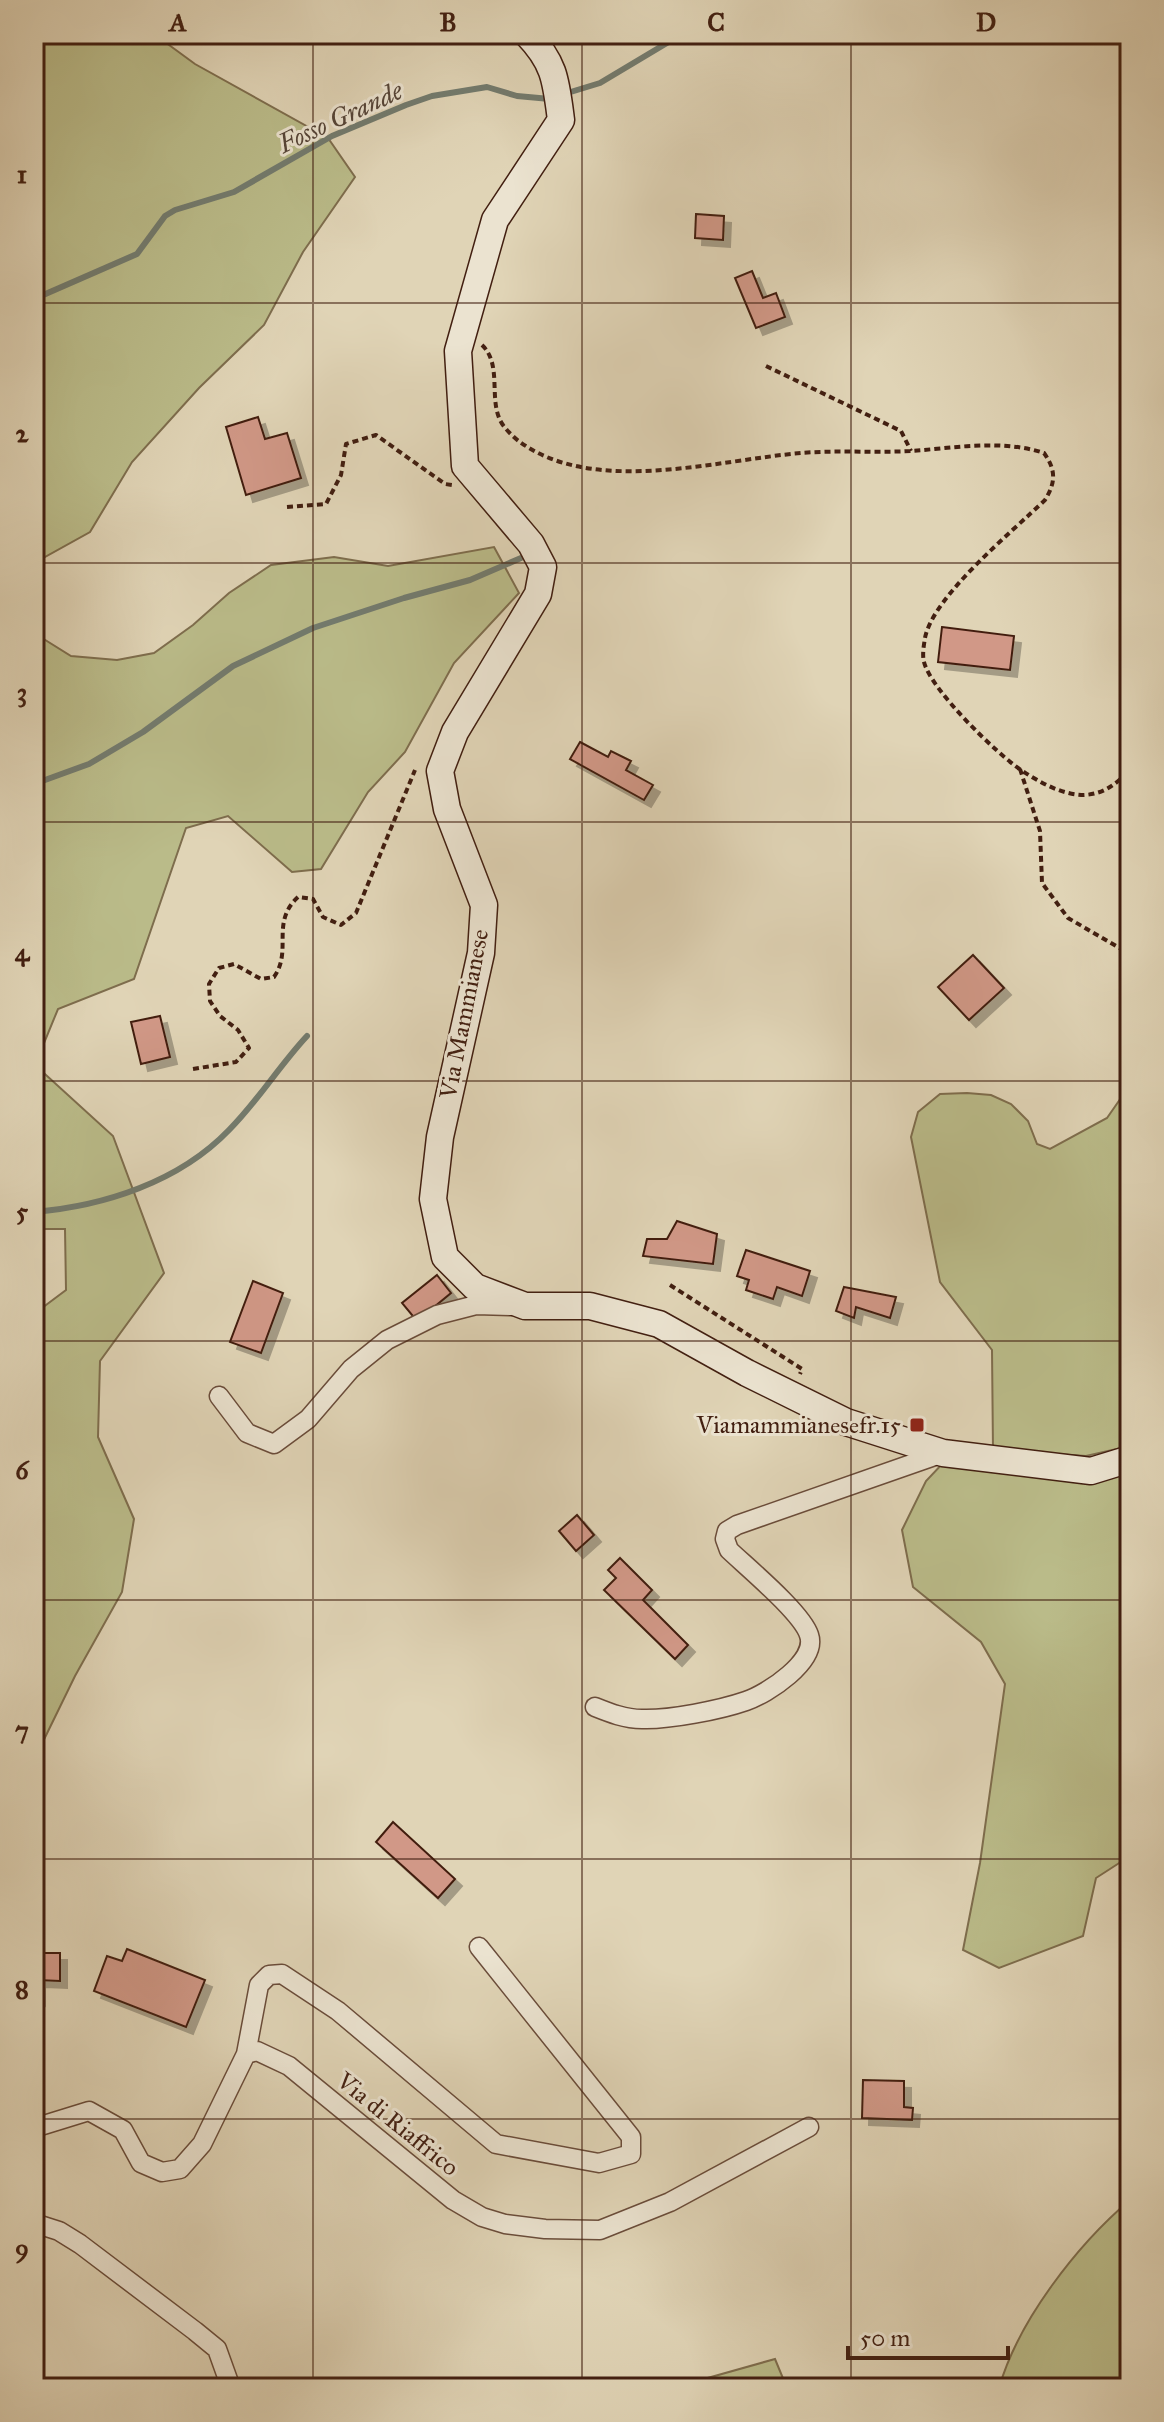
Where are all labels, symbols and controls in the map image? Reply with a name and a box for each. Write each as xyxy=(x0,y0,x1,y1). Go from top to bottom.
text: A xyxy=(167,6,187,38)
text: B xyxy=(439,6,457,38)
text: C xyxy=(707,6,725,38)
text: D xyxy=(976,6,996,38)
water label: Fosso Grande xyxy=(272,74,409,160)
text: 1 xyxy=(17,158,27,190)
text: 2 xyxy=(16,417,30,449)
text: 3 xyxy=(17,676,27,708)
street label: Via Mammianese xyxy=(433,927,495,1102)
text: 4 xyxy=(15,936,31,968)
text: 5 xyxy=(16,1195,29,1227)
place label: Viamammianesefr.15 xyxy=(695,1410,901,1440)
marker: Viamammianesefr.15 xyxy=(908,1416,926,1434)
text: 6 xyxy=(15,1454,30,1486)
text: 7 xyxy=(15,1714,29,1746)
text: 8 xyxy=(15,1973,29,2005)
street label: Via di Riaffrico xyxy=(330,2065,465,2182)
text: 9 xyxy=(15,2232,29,2264)
scale bar xyxy=(848,2310,1008,2360)
text: 50 m xyxy=(860,2323,910,2353)

